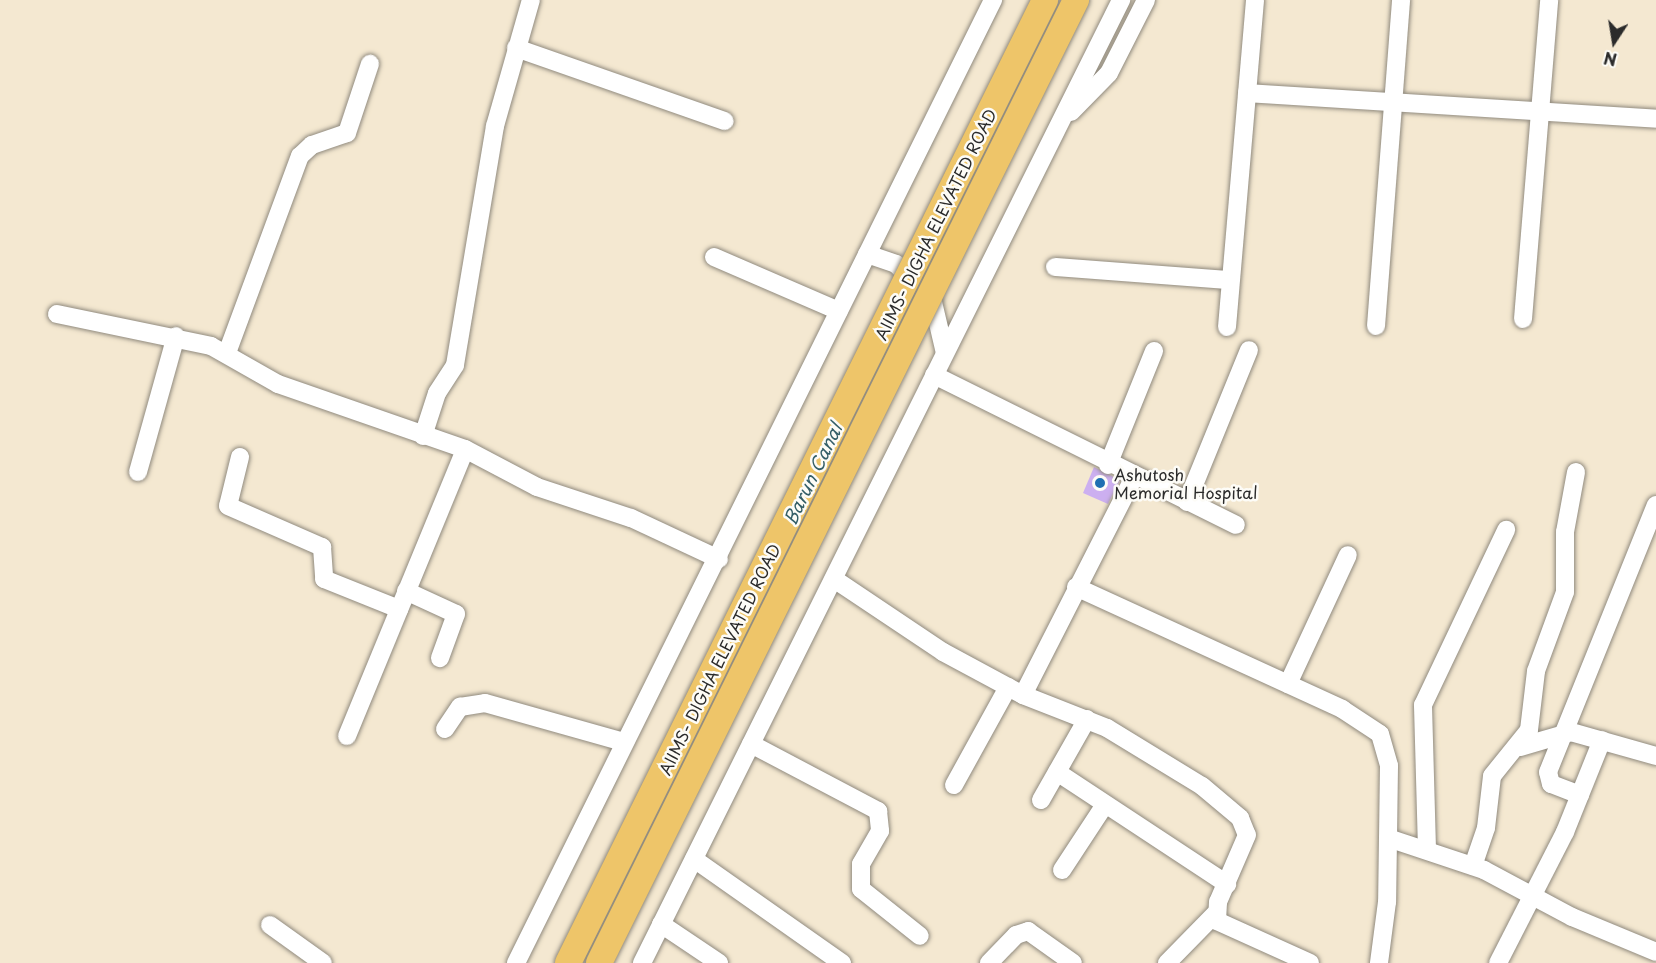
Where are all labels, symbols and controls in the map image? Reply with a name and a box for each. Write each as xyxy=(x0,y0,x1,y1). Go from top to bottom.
north arrow xyxy=(1584,12,1644,72)
text: N xyxy=(1602,47,1619,73)
street label: AIIMS- DIGHA ELEVATED ROAD xyxy=(870,104,1000,344)
water label: Barun Canal xyxy=(779,420,847,528)
place label: Ashutosh Memorial Hospital xyxy=(1114,464,1258,502)
marker: Ashutosh Memorial Hospital xyxy=(1091,474,1109,492)
street label: AIIMS- DIGHA ELEVATED ROAD xyxy=(654,539,784,779)

